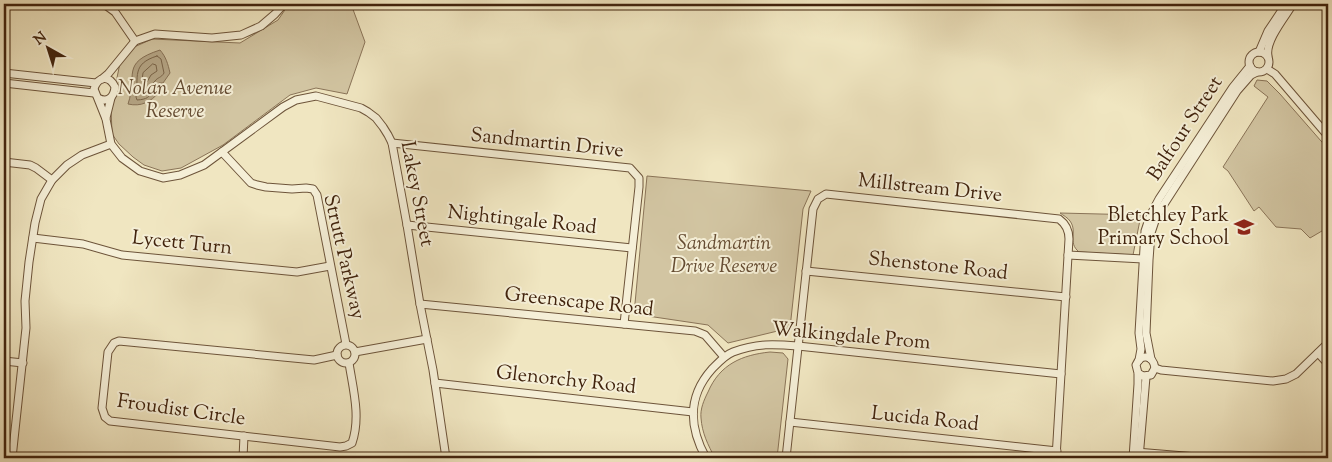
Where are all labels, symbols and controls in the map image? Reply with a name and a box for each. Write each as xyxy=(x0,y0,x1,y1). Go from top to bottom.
north arrow xyxy=(22,22,72,72)
text: N xyxy=(30,28,52,51)
street label: Balfour Street xyxy=(1141,71,1231,187)
park label: Nolan Avenue Reserve xyxy=(118,75,232,127)
street label: Sandmartin Drive xyxy=(469,122,625,166)
street label: Lakey Street xyxy=(392,139,440,249)
street label: Millstream Drive xyxy=(856,167,1004,211)
street label: Strutt Parkway xyxy=(315,192,371,322)
street label: Nightingale Road xyxy=(446,199,598,243)
place label: Bletchley Park Primary School xyxy=(1098,202,1229,254)
school or university icon: Bletchley Park Primary School xyxy=(1233,216,1255,238)
street label: Lycett Turn xyxy=(131,224,234,264)
park label: Sandmartin Drive Reserve xyxy=(671,230,777,282)
street label: Shenstone Road xyxy=(867,245,1009,289)
street label: Greenscape Road xyxy=(503,281,655,325)
street label: Walkingdale Prom xyxy=(770,316,932,358)
street label: Glenorchy Road xyxy=(494,359,638,403)
street label: Froudist Circle xyxy=(115,388,247,434)
street label: Lucida Road xyxy=(870,400,980,440)

